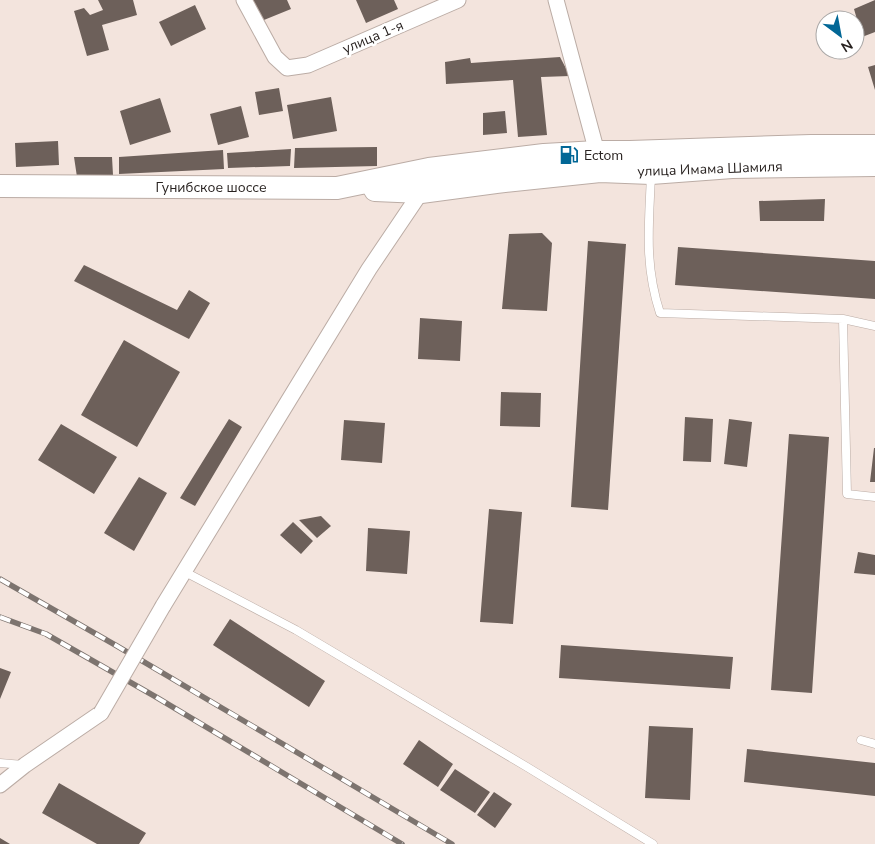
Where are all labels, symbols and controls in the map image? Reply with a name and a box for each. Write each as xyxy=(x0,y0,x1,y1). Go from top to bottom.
north arrow xyxy=(815,10,865,60)
street label: улица 1-я xyxy=(340,16,406,58)
text: N xyxy=(837,35,856,56)
fuel station icon: Ectom xyxy=(558,144,580,166)
place label: Ectom xyxy=(584,146,623,165)
street label: улица Имама Шамиля xyxy=(637,157,783,181)
street label: Гунибское шоссе xyxy=(155,178,267,197)

